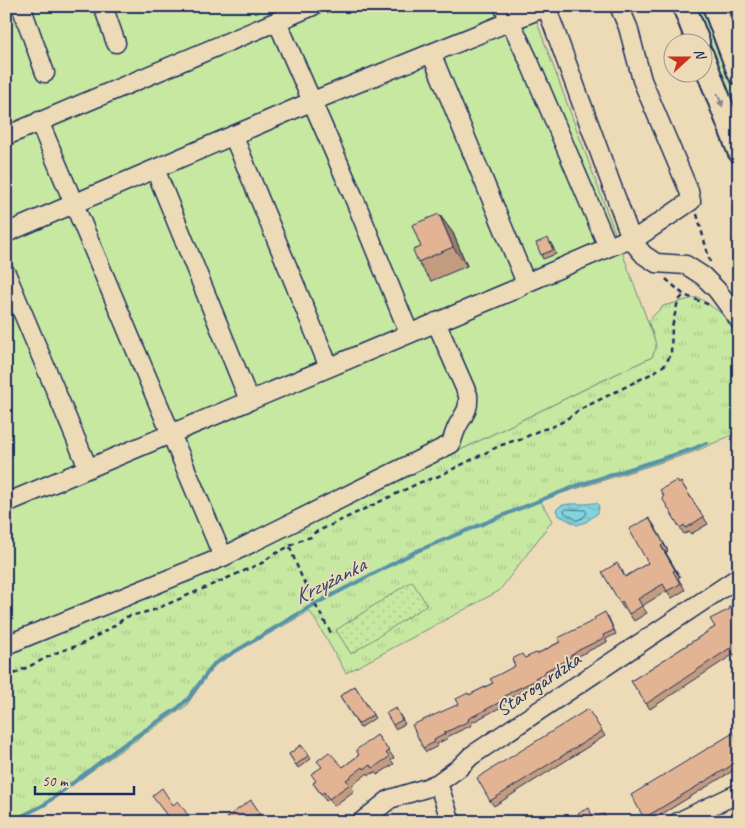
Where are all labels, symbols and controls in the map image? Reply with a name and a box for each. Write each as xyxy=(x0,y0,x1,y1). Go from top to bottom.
north arrow xyxy=(662,32,712,82)
text: N xyxy=(690,46,710,63)
one-way arrow xyxy=(716,93,724,108)
water label: Krzyżanka xyxy=(289,550,372,611)
street label: Starogardzka xyxy=(490,645,587,722)
scale bar xyxy=(35,763,134,795)
text: 50 m xyxy=(42,772,69,791)

